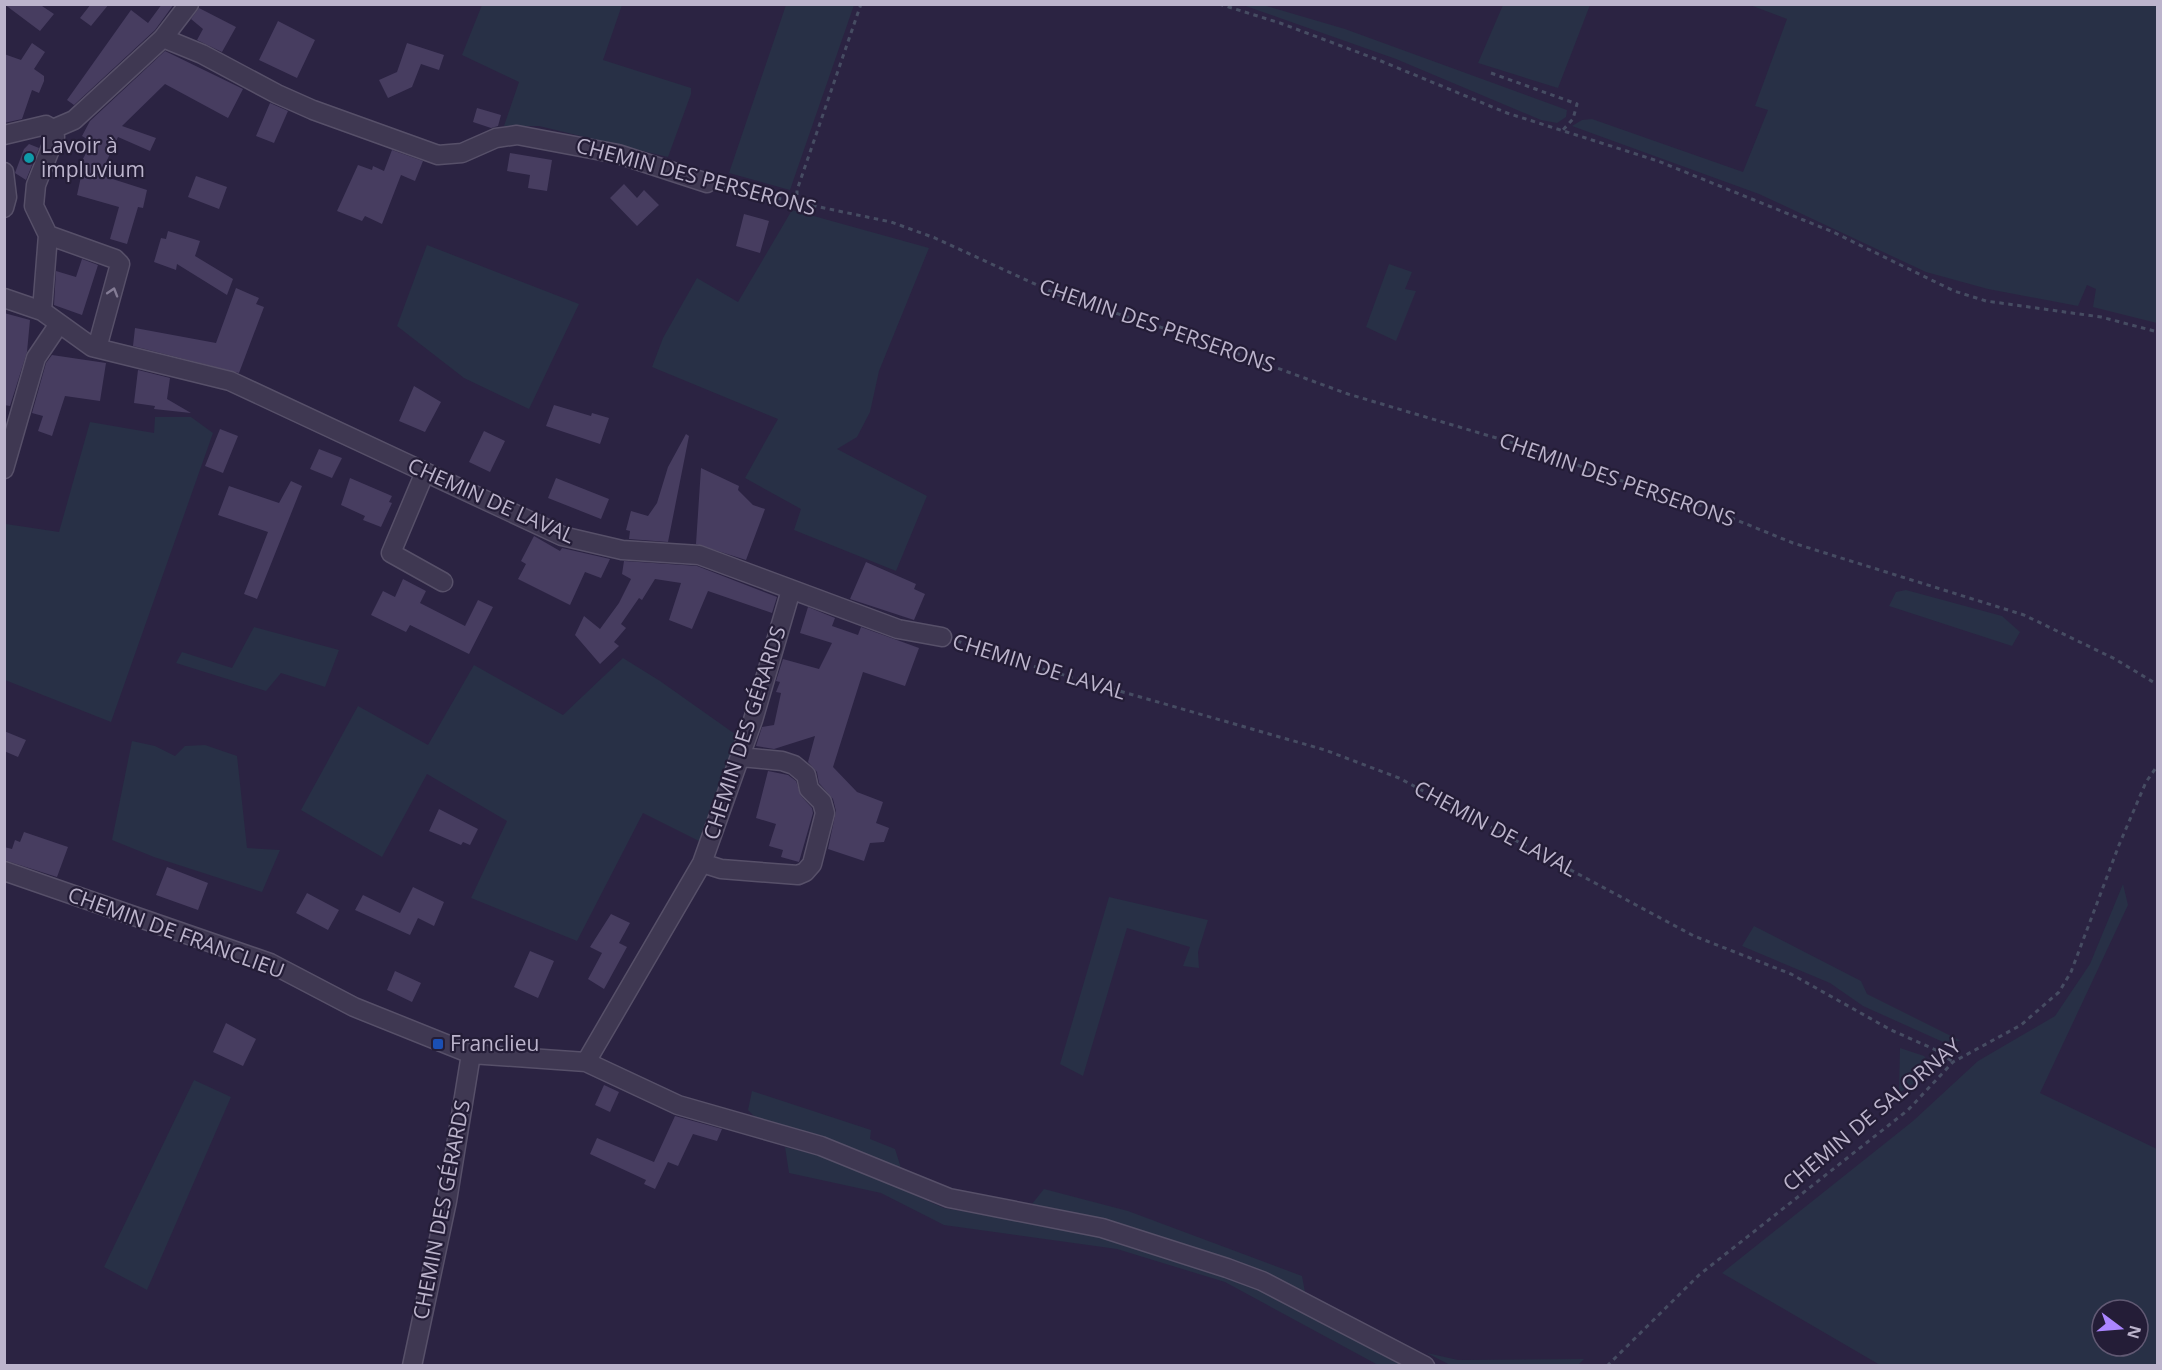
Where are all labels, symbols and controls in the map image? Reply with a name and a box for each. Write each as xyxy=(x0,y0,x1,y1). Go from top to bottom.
place label: Lavoir à impluvium xyxy=(41,131,145,183)
street label: CHEMIN DES PERSERONS xyxy=(573,131,819,222)
marker: Lavoir à impluvium xyxy=(22,151,36,165)
street label: CHEMIN DES PERSERONS xyxy=(1036,272,1279,379)
one-way arrow xyxy=(106,287,118,298)
street label: CHEMIN DES PERSERONS xyxy=(1496,426,1739,533)
street label: CHEMIN DE LAVAL xyxy=(404,451,579,549)
street label: CHEMIN DES GÉRARDS xyxy=(696,622,792,843)
street label: CHEMIN DE LAVAL xyxy=(949,626,1129,706)
street label: CHEMIN DE LAVAL xyxy=(1410,774,1581,883)
street label: CHEMIN DE FRANCLIEU xyxy=(64,880,289,984)
place label: Franclieu xyxy=(450,1029,539,1057)
street label: CHEMIN DE SALORNAY xyxy=(1776,1031,1967,1197)
marker: Franclieu xyxy=(431,1037,445,1051)
street label: CHEMIN DES GÉRARDS xyxy=(406,1098,476,1322)
north arrow xyxy=(2090,1298,2150,1358)
text: N xyxy=(2122,1323,2147,1341)

